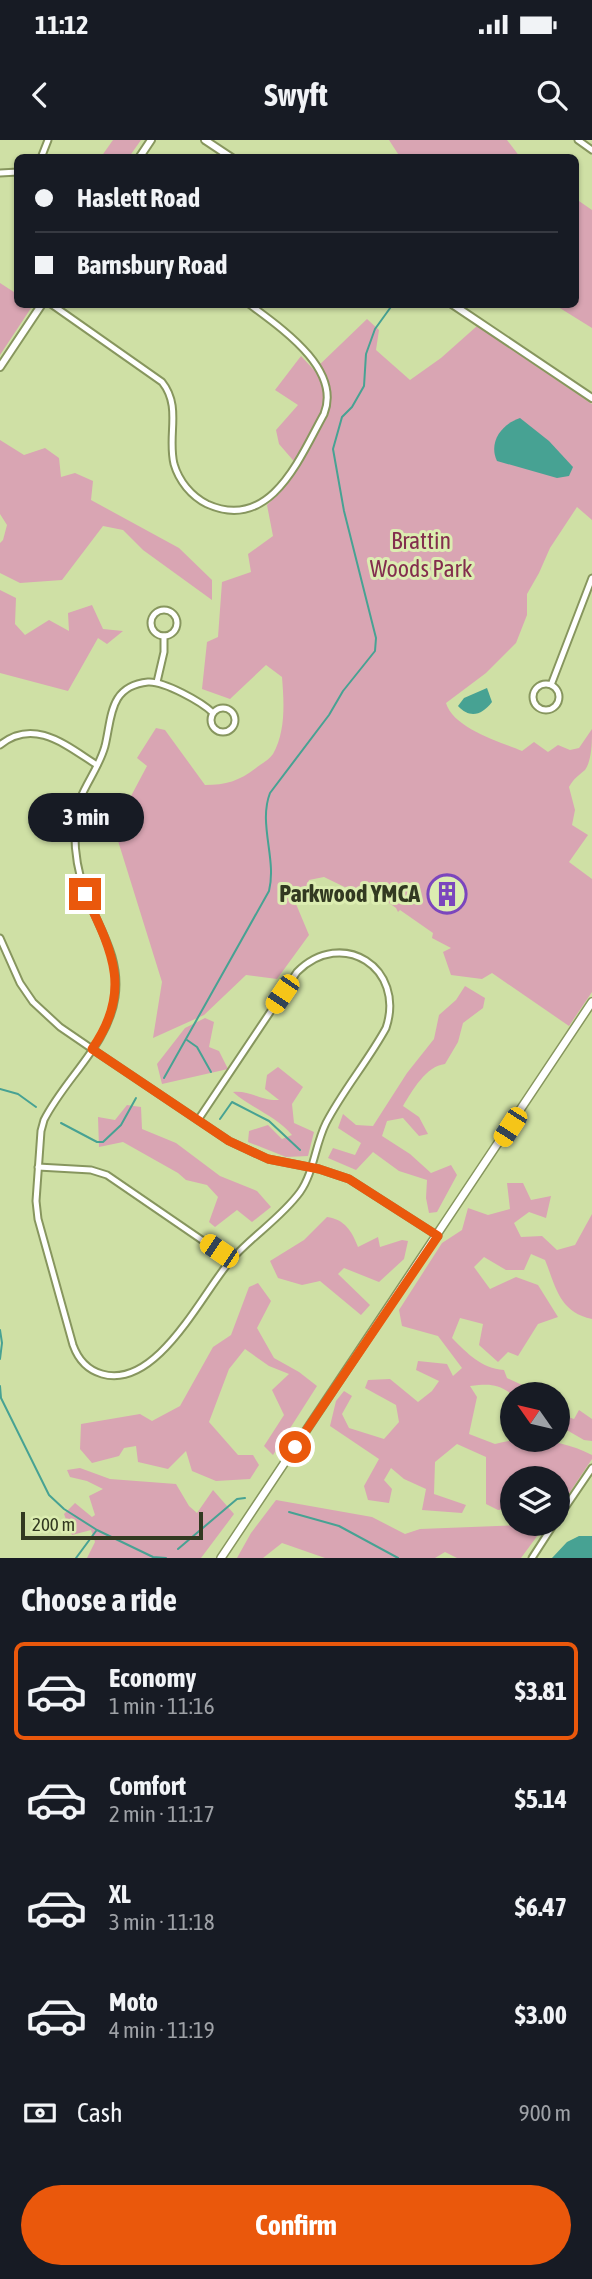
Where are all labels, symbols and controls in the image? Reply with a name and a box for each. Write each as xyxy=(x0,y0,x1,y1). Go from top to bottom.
text: 11:12 xyxy=(35,10,89,40)
icon: back xyxy=(21,76,59,114)
text: Swyft xyxy=(264,76,328,113)
icon: search xyxy=(533,76,571,114)
text: Haslett Road xyxy=(77,183,200,213)
text: Barnsbury Road xyxy=(77,250,227,280)
park label: Brattin Woods Park xyxy=(370,527,473,582)
callout: 3 min xyxy=(27,792,143,842)
text: 3 min xyxy=(63,804,109,830)
building icon: Parkwood YMCA xyxy=(426,873,468,915)
route end xyxy=(69,878,101,910)
place label: Parkwood YMCA xyxy=(279,880,420,907)
car xyxy=(262,971,303,1017)
car xyxy=(490,1104,531,1150)
car xyxy=(196,1231,243,1271)
north arrow xyxy=(500,1382,570,1452)
map controls xyxy=(500,1382,570,1536)
route start xyxy=(279,1431,311,1463)
button: layers xyxy=(500,1466,570,1536)
scale bar xyxy=(21,1509,203,1541)
text: 200 m xyxy=(32,1513,75,1535)
text: Choose a ride xyxy=(21,1581,177,1618)
icon: car xyxy=(25,1660,88,1723)
text: Economy xyxy=(109,1663,196,1693)
text: $3.81 xyxy=(515,1676,567,1706)
text: 1 min · 11:16 xyxy=(109,1693,215,1719)
icon: car xyxy=(25,1768,88,1831)
text: Comfort xyxy=(109,1771,186,1801)
text: $5.14 xyxy=(515,1784,567,1814)
text: 2 min · 11:17 xyxy=(109,1801,215,1827)
icon: car xyxy=(25,1876,88,1939)
text: XL xyxy=(109,1879,131,1909)
text: $6.47 xyxy=(515,1892,567,1922)
text: 3 min · 11:18 xyxy=(109,1909,215,1935)
icon: car xyxy=(25,1984,88,2047)
text: Moto xyxy=(109,1987,158,2017)
text: $3.00 xyxy=(515,2000,567,2030)
text: 4 min · 11:19 xyxy=(109,2017,215,2043)
icon: cash xyxy=(21,2094,59,2132)
text: Cash xyxy=(77,2098,123,2128)
text: 900 m xyxy=(519,2100,571,2126)
button: Confirm xyxy=(21,2185,571,2265)

